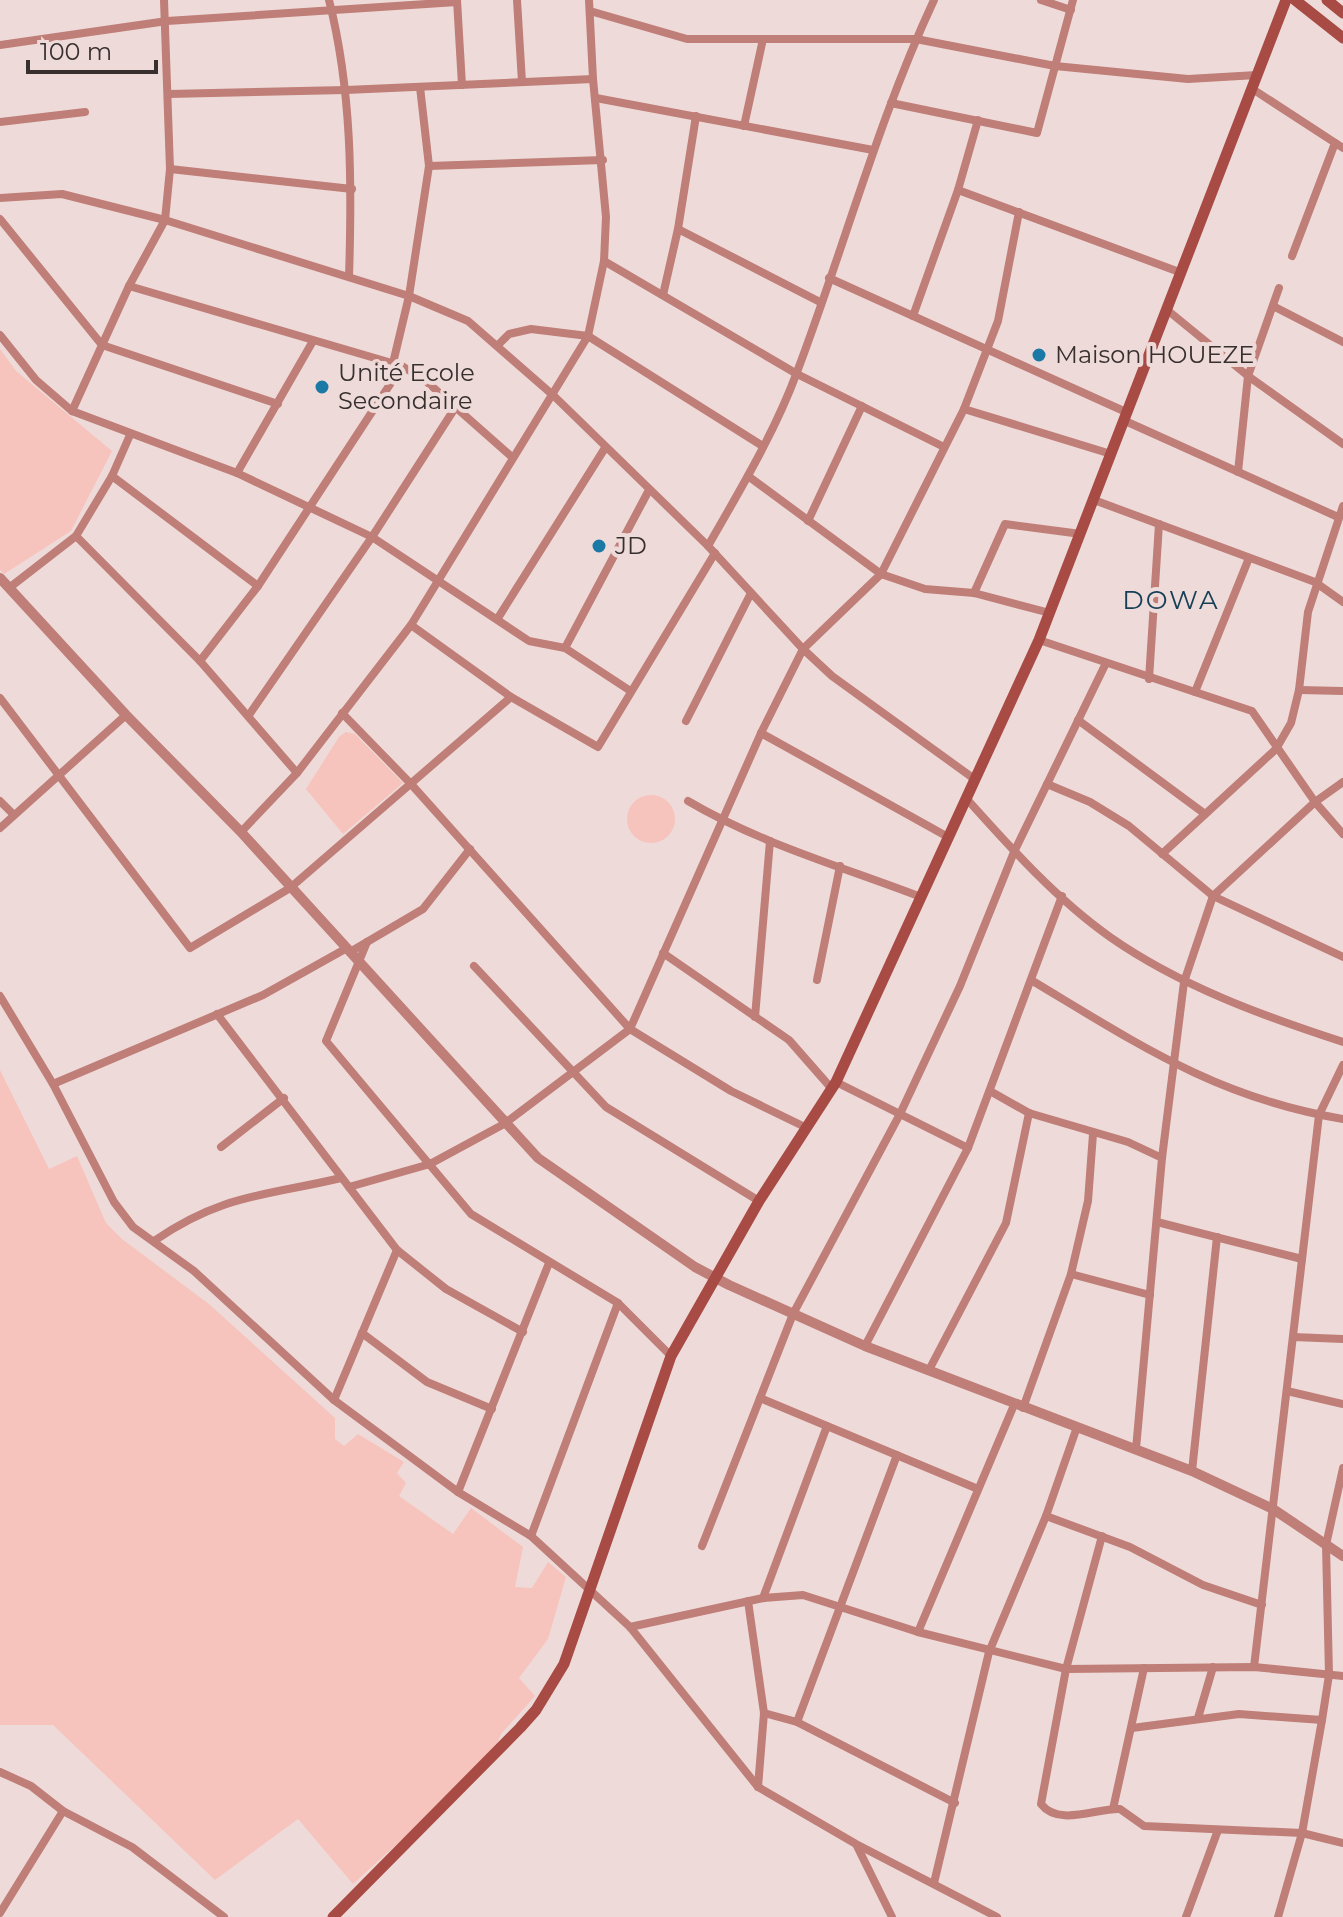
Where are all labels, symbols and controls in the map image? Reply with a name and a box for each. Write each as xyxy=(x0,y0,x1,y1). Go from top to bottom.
scale bar xyxy=(28,24,156,74)
text: 100 m xyxy=(40,37,112,66)
place label: Maison HOUEZE xyxy=(1055,340,1254,369)
marker: Maison HOUEZE xyxy=(1030,346,1048,364)
place label: Unité Ecole Secondaire xyxy=(338,358,475,415)
marker: Unité Ecole Secondaire xyxy=(313,378,331,396)
place label: JD xyxy=(614,531,647,560)
marker: JD xyxy=(590,537,608,555)
district label: DOWA xyxy=(1122,584,1220,616)

